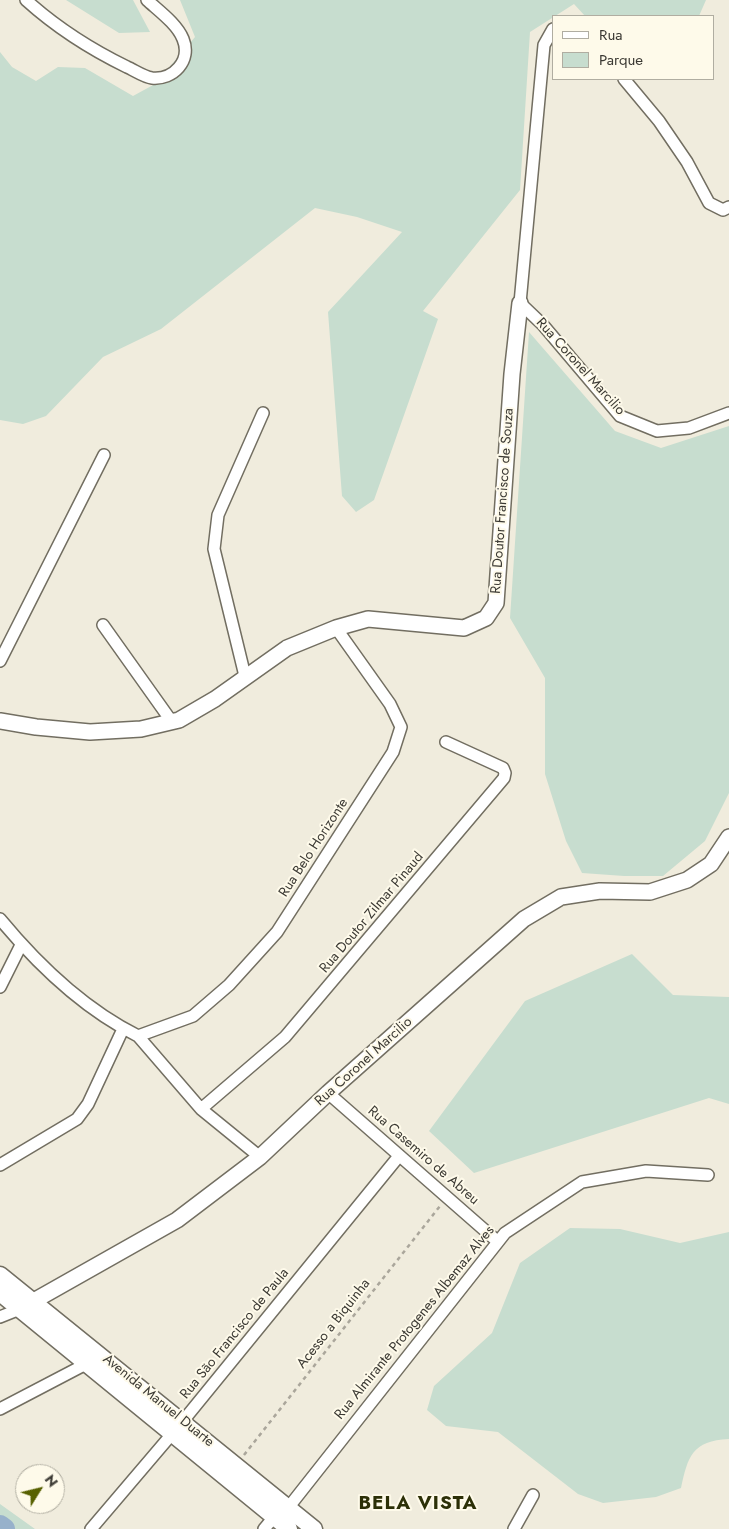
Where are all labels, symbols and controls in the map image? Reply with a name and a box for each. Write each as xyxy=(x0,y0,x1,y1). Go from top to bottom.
legend xyxy=(552,15,714,80)
text: Rua xyxy=(599,24,623,46)
text: Parque xyxy=(599,49,643,71)
street label: Rua Coronel Marcilio xyxy=(532,315,628,419)
street label: Rua Doutor Francisco de Souza xyxy=(488,408,518,594)
street label: Rua Belo Horizonte xyxy=(276,796,352,900)
street label: Rua Doutor Zilmar Pinaud xyxy=(317,849,427,977)
street label: Rua Coronel Marcilio xyxy=(312,1014,416,1110)
street label: Rua Casemiro de Abreu xyxy=(364,1103,482,1209)
street label: Rua Almirante Protogenes Albemaz Alves xyxy=(332,1223,498,1423)
street label: Rua São Francisco de Paula xyxy=(177,1265,293,1403)
street label: Acesso a Biquinha xyxy=(294,1276,374,1372)
street label: Avenida Manuel Duarte xyxy=(99,1351,217,1451)
north arrow xyxy=(15,1464,65,1514)
text: N xyxy=(40,1470,63,1491)
district label: BELA VISTA xyxy=(357,1493,479,1515)

